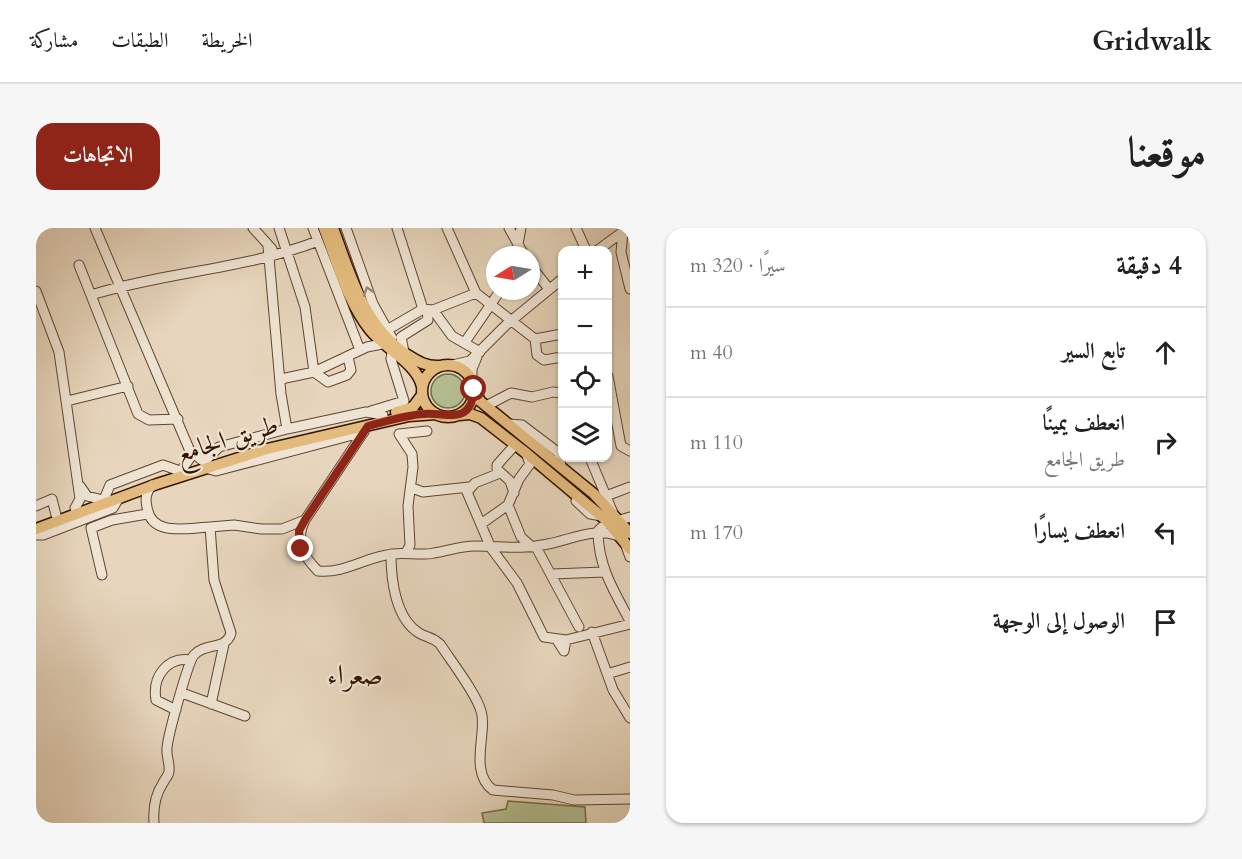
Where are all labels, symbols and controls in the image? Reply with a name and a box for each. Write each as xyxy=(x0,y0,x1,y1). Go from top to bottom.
text: Gridwalk xyxy=(1092,22,1212,60)
text: مشاركة xyxy=(30,26,78,55)
text: الطبقات xyxy=(111,26,168,55)
text: الخريطة xyxy=(201,26,253,55)
button: الاتجاهات xyxy=(36,123,160,190)
text: موقعنا xyxy=(1128,124,1206,181)
north arrow xyxy=(486,246,540,300)
map controls xyxy=(558,246,612,462)
button: + xyxy=(558,246,612,300)
text: 4 دقيقة xyxy=(1116,248,1182,283)
text: سيرًا · 320 m xyxy=(690,252,786,279)
one-way arrow xyxy=(363,286,376,297)
button: − xyxy=(558,300,612,354)
text: تابع السير xyxy=(1062,336,1125,366)
icon: ahead xyxy=(1149,336,1182,369)
text: 40 m xyxy=(690,339,733,366)
button: locate xyxy=(558,354,612,408)
route start xyxy=(460,375,486,401)
street label: طريق الجامع xyxy=(171,407,284,477)
button: layers xyxy=(558,408,612,462)
text: انعطف يمينًا xyxy=(1042,408,1125,438)
icon: right xyxy=(1149,426,1182,459)
text: 110 m xyxy=(690,429,743,456)
text: طريق الجامع xyxy=(1044,446,1125,473)
text: انعطف يسارًا xyxy=(1034,516,1125,546)
icon: left xyxy=(1149,516,1182,549)
text: 170 m xyxy=(690,519,743,546)
route end xyxy=(287,535,313,561)
text: الوصول إلى الوجهة xyxy=(993,606,1125,636)
icon: arrive xyxy=(1149,606,1182,639)
district label: صعراء xyxy=(327,656,383,694)

